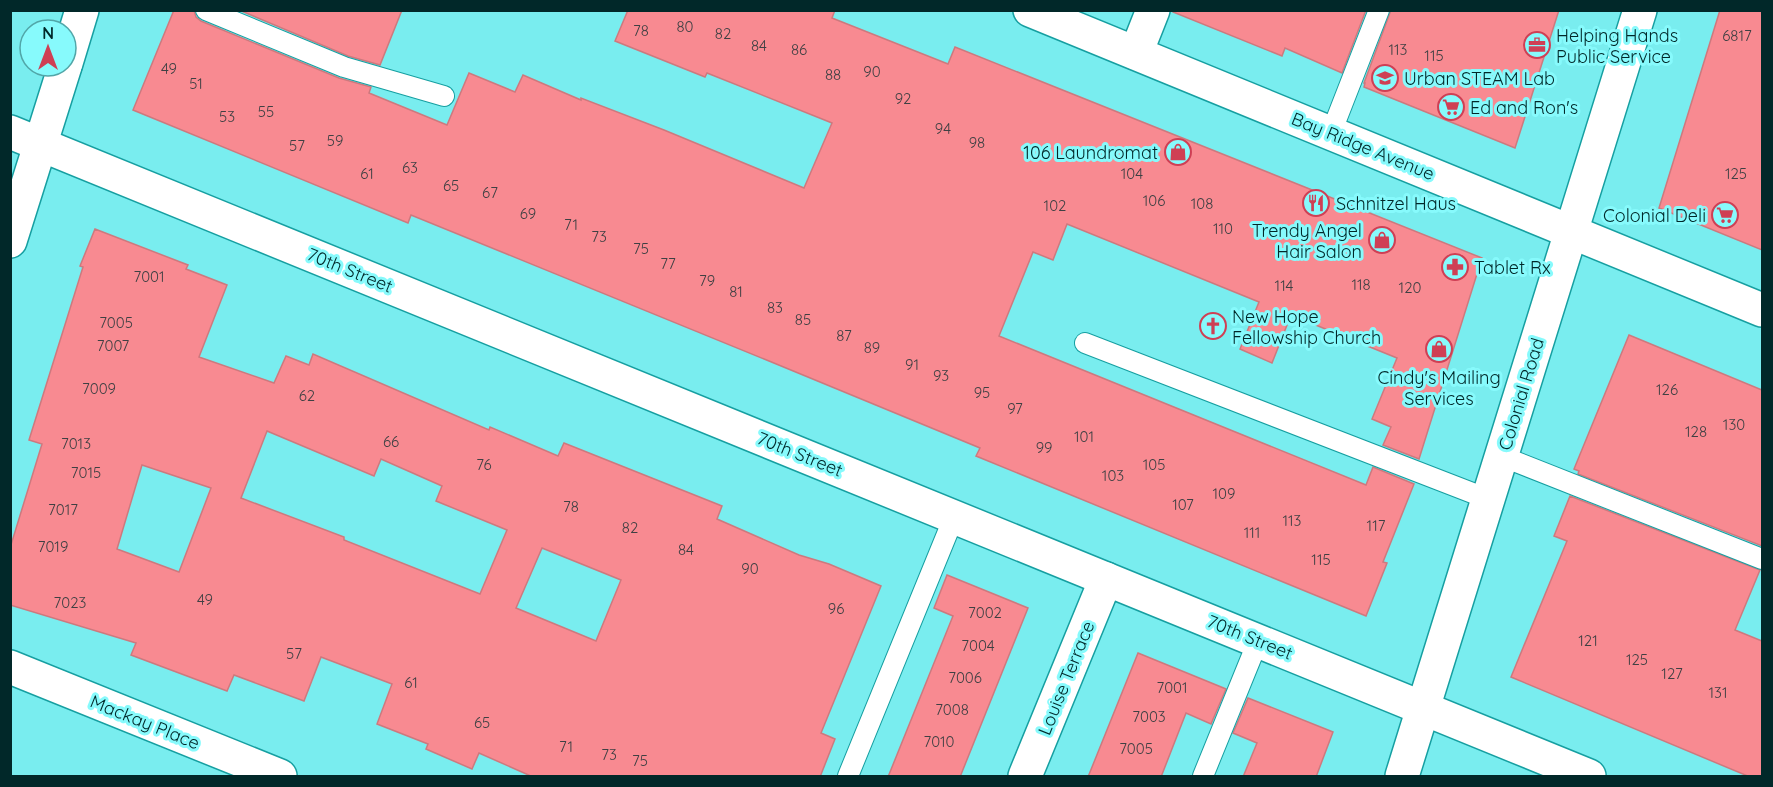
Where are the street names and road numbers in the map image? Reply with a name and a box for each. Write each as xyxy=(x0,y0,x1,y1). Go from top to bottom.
street label: Bay Ridge Avenue xyxy=(1288,107,1438,185)
street label: 70th Street xyxy=(304,242,396,298)
street label: Colonial Road xyxy=(1493,335,1549,453)
street label: 70th Street xyxy=(754,426,846,482)
street label: 70th Street xyxy=(1204,609,1296,665)
street label: Louise Terrace xyxy=(1033,618,1099,738)
street label: Mackay Place xyxy=(87,690,203,754)

